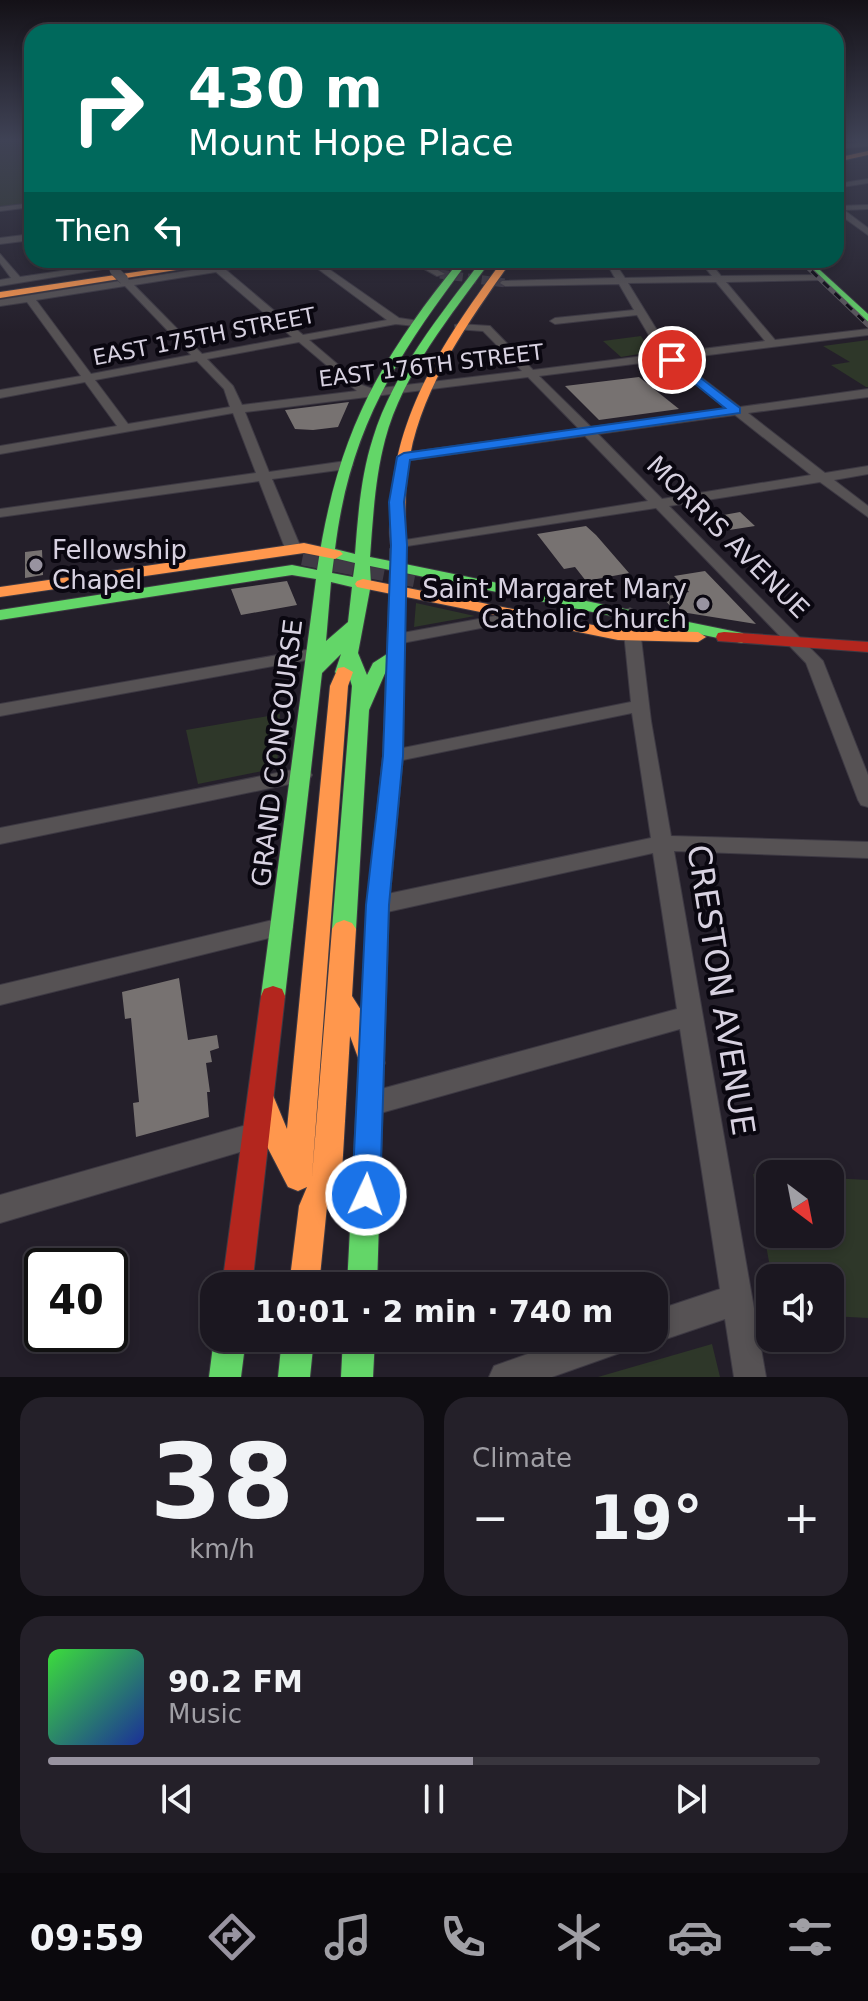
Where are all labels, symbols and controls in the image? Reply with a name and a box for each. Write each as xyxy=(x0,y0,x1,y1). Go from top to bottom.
text: 430 m xyxy=(188,55,383,120)
icon: right xyxy=(56,56,160,160)
text: Mount Hope Place xyxy=(188,122,514,163)
icon: left xyxy=(147,208,191,252)
text: Then xyxy=(56,213,131,248)
street label: EAST 175TH STREET xyxy=(91,303,318,370)
pin xyxy=(638,326,706,394)
icon: arrive xyxy=(650,338,694,382)
street label: EAST 176TH STREET xyxy=(317,339,545,392)
street label: MORRIS AVENUE xyxy=(641,450,815,624)
place label: Fellowship Chapel xyxy=(52,535,187,595)
marker: Fellowship Chapel xyxy=(27,556,45,574)
place label: Saint Margaret Mary Catholic Church xyxy=(422,574,687,634)
marker: Saint Margaret Mary Catholic Church xyxy=(694,595,712,613)
street label: GRAND CONCOURSE xyxy=(246,617,308,889)
street label: CRESTON AVENUE xyxy=(679,842,763,1138)
position arrow xyxy=(324,1153,408,1237)
north arrow xyxy=(756,1160,844,1248)
map controls xyxy=(756,1160,844,1352)
speed limit sign: 40 xyxy=(24,1248,128,1352)
button: sound xyxy=(756,1264,844,1352)
text: 10:01 · 2 min · 740 m xyxy=(255,1294,613,1329)
text: 38 xyxy=(150,1421,294,1543)
text: Climate xyxy=(472,1443,572,1473)
text: 19° xyxy=(589,1483,703,1553)
text: − xyxy=(472,1492,509,1543)
text: + xyxy=(783,1492,820,1543)
text: km/h xyxy=(189,1534,255,1564)
text: 90.2 FM xyxy=(168,1664,303,1699)
text: Music xyxy=(168,1699,242,1729)
icon: previous xyxy=(155,1777,199,1821)
icon: pause xyxy=(412,1777,456,1821)
icon: next xyxy=(669,1777,713,1821)
icon: directions xyxy=(204,1909,260,1965)
icon: music xyxy=(320,1909,376,1965)
icon: phone xyxy=(435,1909,491,1965)
icon: climate xyxy=(551,1909,607,1965)
icon: car xyxy=(667,1909,723,1965)
icon: filters xyxy=(782,1909,838,1965)
text: 09:59 xyxy=(30,1917,144,1958)

